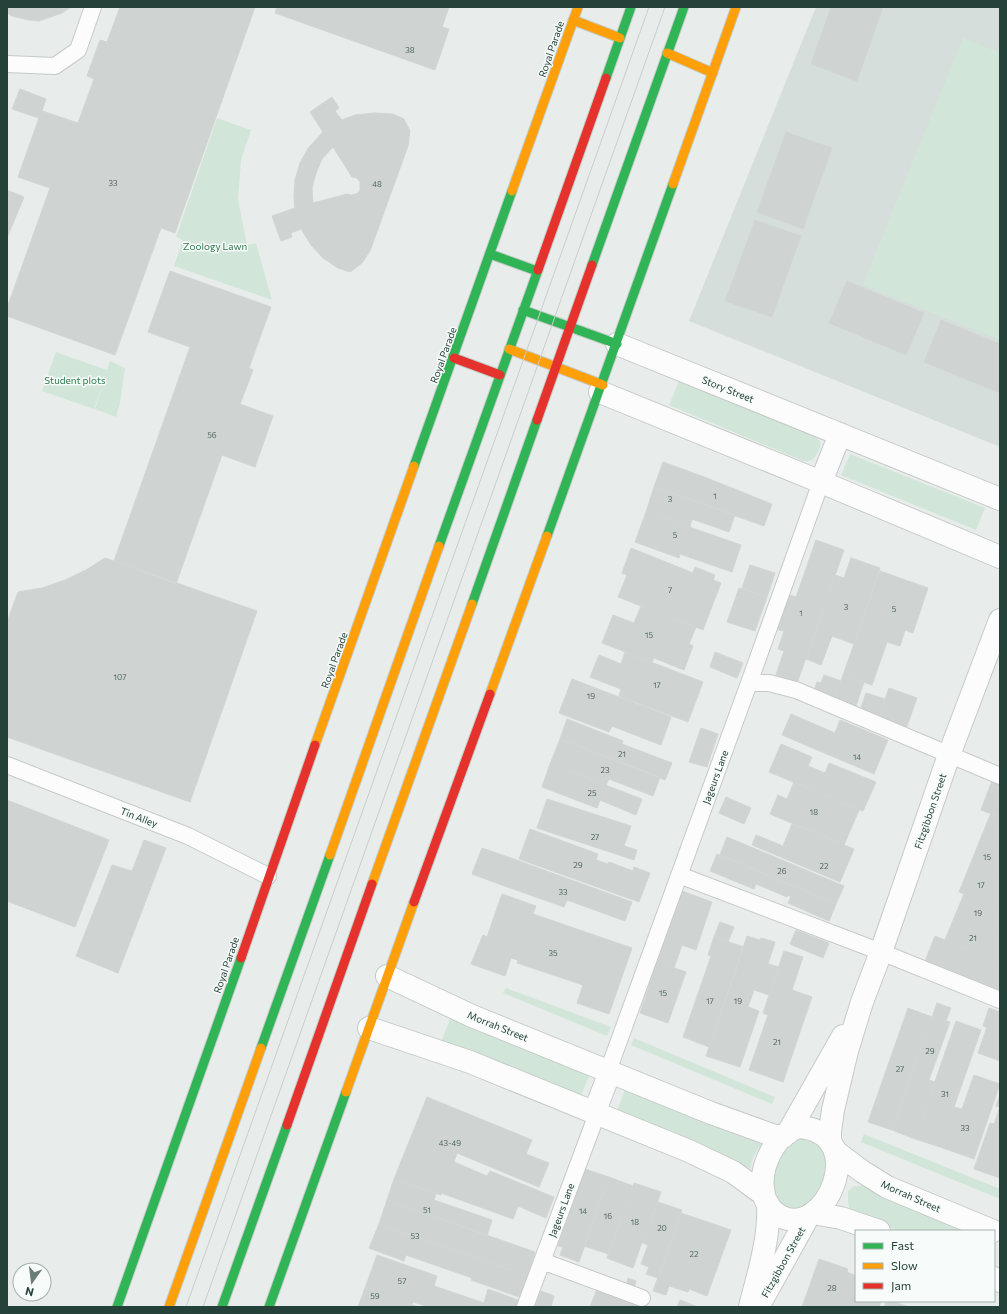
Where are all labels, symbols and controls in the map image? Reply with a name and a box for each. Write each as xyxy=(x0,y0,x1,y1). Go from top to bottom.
street label: Royal Parade xyxy=(536,19,566,79)
house number: 38 xyxy=(405,45,415,55)
house number: 33 xyxy=(108,178,118,188)
house number: 48 xyxy=(372,179,382,189)
park label: Zoology Lawn xyxy=(183,240,247,252)
street label: Royal Parade xyxy=(427,325,459,385)
street label: Story Street xyxy=(700,373,756,405)
park label: Student plots xyxy=(44,374,106,386)
house number: 56 xyxy=(207,430,217,440)
house number: 1 xyxy=(713,491,717,501)
house number: 3 xyxy=(668,494,673,504)
house number: 5 xyxy=(673,530,678,540)
house number: 7 xyxy=(668,585,672,595)
house number: 3 xyxy=(844,602,849,612)
house number: 5 xyxy=(892,604,897,614)
house number: 1 xyxy=(799,608,803,618)
street label: Royal Parade xyxy=(318,630,350,690)
house number: 15 xyxy=(645,630,653,640)
house number: 107 xyxy=(114,672,126,682)
house number: 17 xyxy=(653,680,661,690)
house number: 19 xyxy=(587,691,595,701)
street label: Jageurs Lane xyxy=(700,748,730,806)
house number: 21 xyxy=(618,749,626,759)
house number: 14 xyxy=(853,752,861,762)
house number: 23 xyxy=(601,765,610,775)
street label: Fitzgibbon Street xyxy=(911,772,949,850)
house number: 25 xyxy=(587,788,597,798)
street label: Tin Alley xyxy=(119,804,159,830)
house number: 18 xyxy=(810,807,818,817)
house number: 27 xyxy=(591,832,599,842)
house number: 15 xyxy=(983,852,991,862)
house number: 29 xyxy=(573,860,583,870)
house number: 22 xyxy=(820,861,829,871)
house number: 26 xyxy=(777,866,787,876)
house number: 17 xyxy=(977,880,985,890)
house number: 33 xyxy=(558,887,568,897)
house number: 19 xyxy=(974,908,982,918)
house number: 21 xyxy=(969,933,977,943)
street label: Royal Parade xyxy=(211,935,241,995)
house number: 35 xyxy=(548,948,558,958)
house number: 15 xyxy=(659,988,667,998)
house number: 17 xyxy=(706,996,714,1006)
house number: 19 xyxy=(734,996,742,1006)
street label: Morrah Street xyxy=(466,1008,530,1044)
house number: 21 xyxy=(773,1037,781,1047)
house number: 29 xyxy=(925,1046,935,1056)
house number: 27 xyxy=(896,1064,904,1074)
house number: 31 xyxy=(941,1089,949,1099)
house number: 33 xyxy=(960,1123,970,1133)
house number: 43-49 xyxy=(439,1138,461,1148)
street label: Morrah Street xyxy=(879,1177,943,1215)
street label: Jageurs Lane xyxy=(546,1181,576,1239)
house number: 51 xyxy=(423,1205,431,1215)
house number: 14 xyxy=(579,1206,587,1216)
house number: 16 xyxy=(604,1211,612,1221)
house number: 18 xyxy=(631,1217,639,1227)
house number: 20 xyxy=(657,1223,667,1233)
street label: Fitzgibbon Street xyxy=(759,1225,807,1299)
legend xyxy=(855,1230,995,1302)
house number: 53 xyxy=(410,1231,420,1241)
text: Fast xyxy=(891,1238,914,1252)
house number: 22 xyxy=(690,1249,699,1259)
text: Slow xyxy=(891,1258,918,1272)
north arrow xyxy=(12,1262,52,1302)
house number: 57 xyxy=(398,1276,406,1286)
text: Jam xyxy=(891,1278,911,1293)
house number: 28 xyxy=(827,1283,837,1293)
text: N xyxy=(24,1285,35,1299)
house number: 59 xyxy=(370,1291,380,1301)

